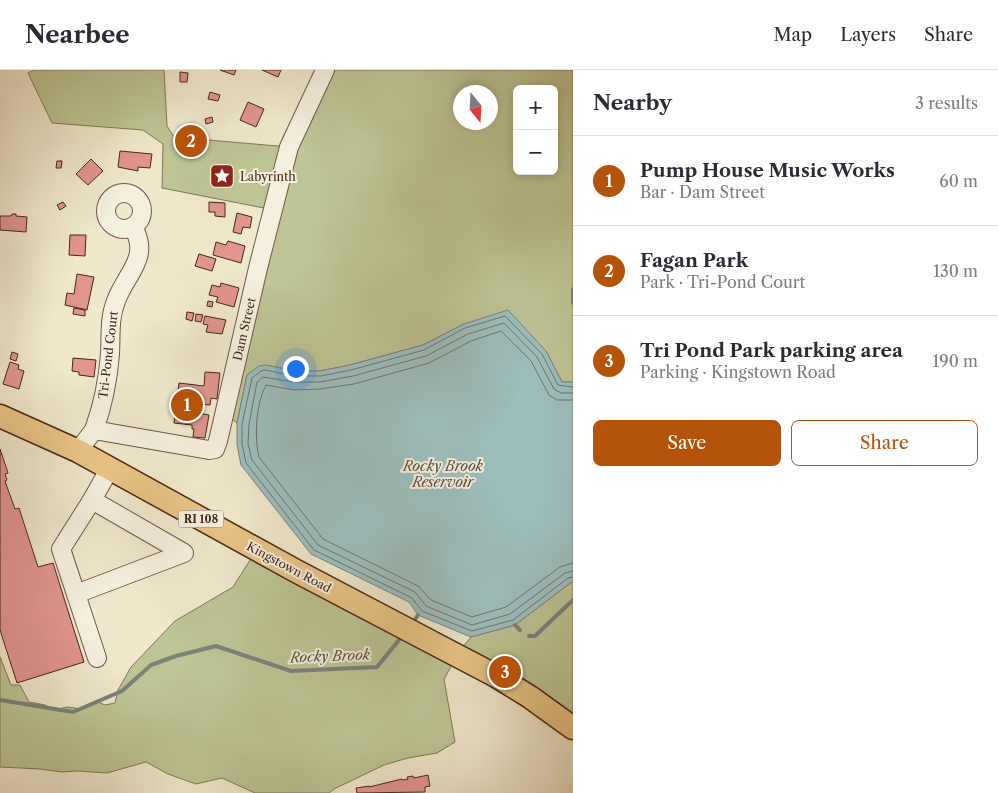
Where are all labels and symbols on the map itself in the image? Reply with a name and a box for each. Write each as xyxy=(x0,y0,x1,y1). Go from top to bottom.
north arrow xyxy=(453,85,498,130)
pin: 2 xyxy=(175,122,207,160)
place icon: Labyrinth xyxy=(209,163,235,189)
place label: Labyrinth xyxy=(240,169,296,184)
street label: Dam Street xyxy=(229,295,259,362)
street label: Tri-Pond Court xyxy=(95,309,121,400)
your location xyxy=(283,356,309,382)
pin: 1 xyxy=(171,386,203,424)
water label: Rocky Brook Reservoir xyxy=(402,457,484,491)
road number: RI 108 xyxy=(178,510,224,528)
street label: Kingstown Road xyxy=(244,538,334,596)
water label: Rocky Brook xyxy=(289,646,371,666)
pin: 3 xyxy=(489,653,521,691)

